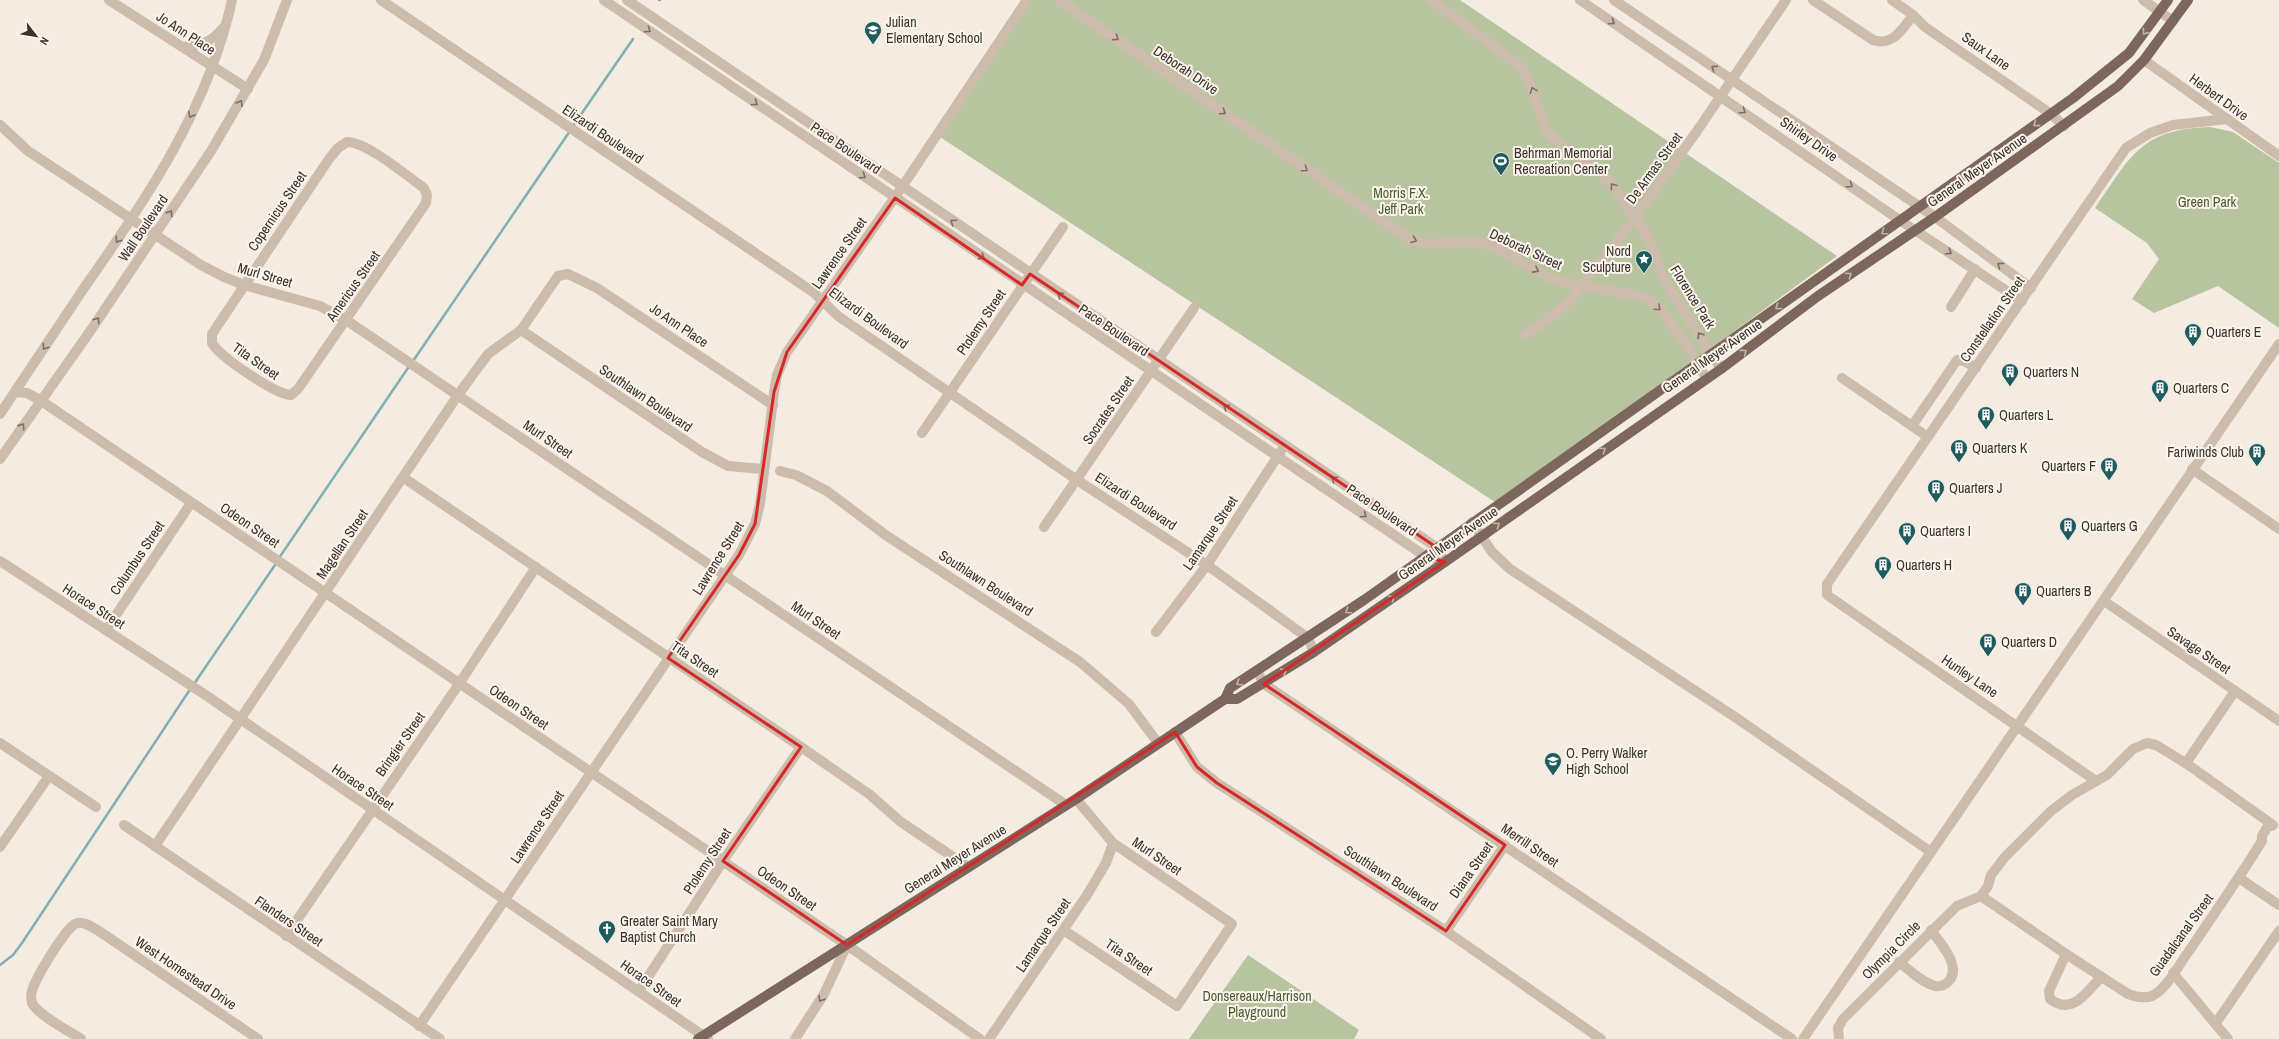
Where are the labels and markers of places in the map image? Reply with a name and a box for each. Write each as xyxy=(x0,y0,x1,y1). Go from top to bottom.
place label: Julian Elementary School xyxy=(886,13,982,47)
school or university icon: Julian Elementary School xyxy=(863,20,883,45)
place label: Behrman Memorial Recreation Center xyxy=(1514,144,1612,178)
sports icon: Behrman Memorial Recreation Center xyxy=(1491,151,1511,176)
place label: Nord Sculpture xyxy=(1583,242,1631,276)
place icon: Nord Sculpture xyxy=(1634,249,1654,274)
building icon: Quarters E xyxy=(2183,322,2203,347)
place label: Quarters E xyxy=(2206,323,2262,341)
building icon: Quarters N xyxy=(2000,362,2020,387)
place label: Quarters N xyxy=(2023,363,2079,381)
building icon: Quarters C xyxy=(2150,378,2170,403)
place label: Quarters C xyxy=(2173,379,2229,397)
building icon: Quarters L xyxy=(1976,405,1996,430)
place label: Quarters L xyxy=(1999,406,2054,424)
building icon: Quarters K xyxy=(1949,438,1969,463)
place label: Quarters K xyxy=(1972,439,2028,457)
building icon: Fariwinds Club xyxy=(2247,442,2267,467)
place label: Fariwinds Club xyxy=(2167,443,2244,461)
building icon: Quarters F xyxy=(2099,456,2119,481)
place label: Quarters F xyxy=(2041,457,2096,475)
building icon: Quarters J xyxy=(1926,478,1946,503)
place label: Quarters J xyxy=(1949,479,2003,497)
building icon: Quarters G xyxy=(2058,516,2078,541)
place label: Quarters G xyxy=(2081,517,2138,535)
building icon: Quarters I xyxy=(1897,521,1917,546)
place label: Quarters I xyxy=(1920,522,1971,540)
building icon: Quarters H xyxy=(1873,555,1893,580)
place label: Quarters H xyxy=(1896,556,1952,574)
building icon: Quarters B xyxy=(2013,581,2033,606)
place label: Quarters B xyxy=(2036,582,2092,600)
building icon: Quarters D xyxy=(1978,632,1998,657)
place label: Quarters D xyxy=(2001,633,2057,651)
place label: O. Perry Walker High School xyxy=(1566,744,1647,778)
school or university icon: O. Perry Walker High School xyxy=(1543,751,1563,776)
place label: Greater Saint Mary Baptist Church xyxy=(620,912,718,946)
church icon: Greater Saint Mary Baptist Church xyxy=(597,919,617,944)

